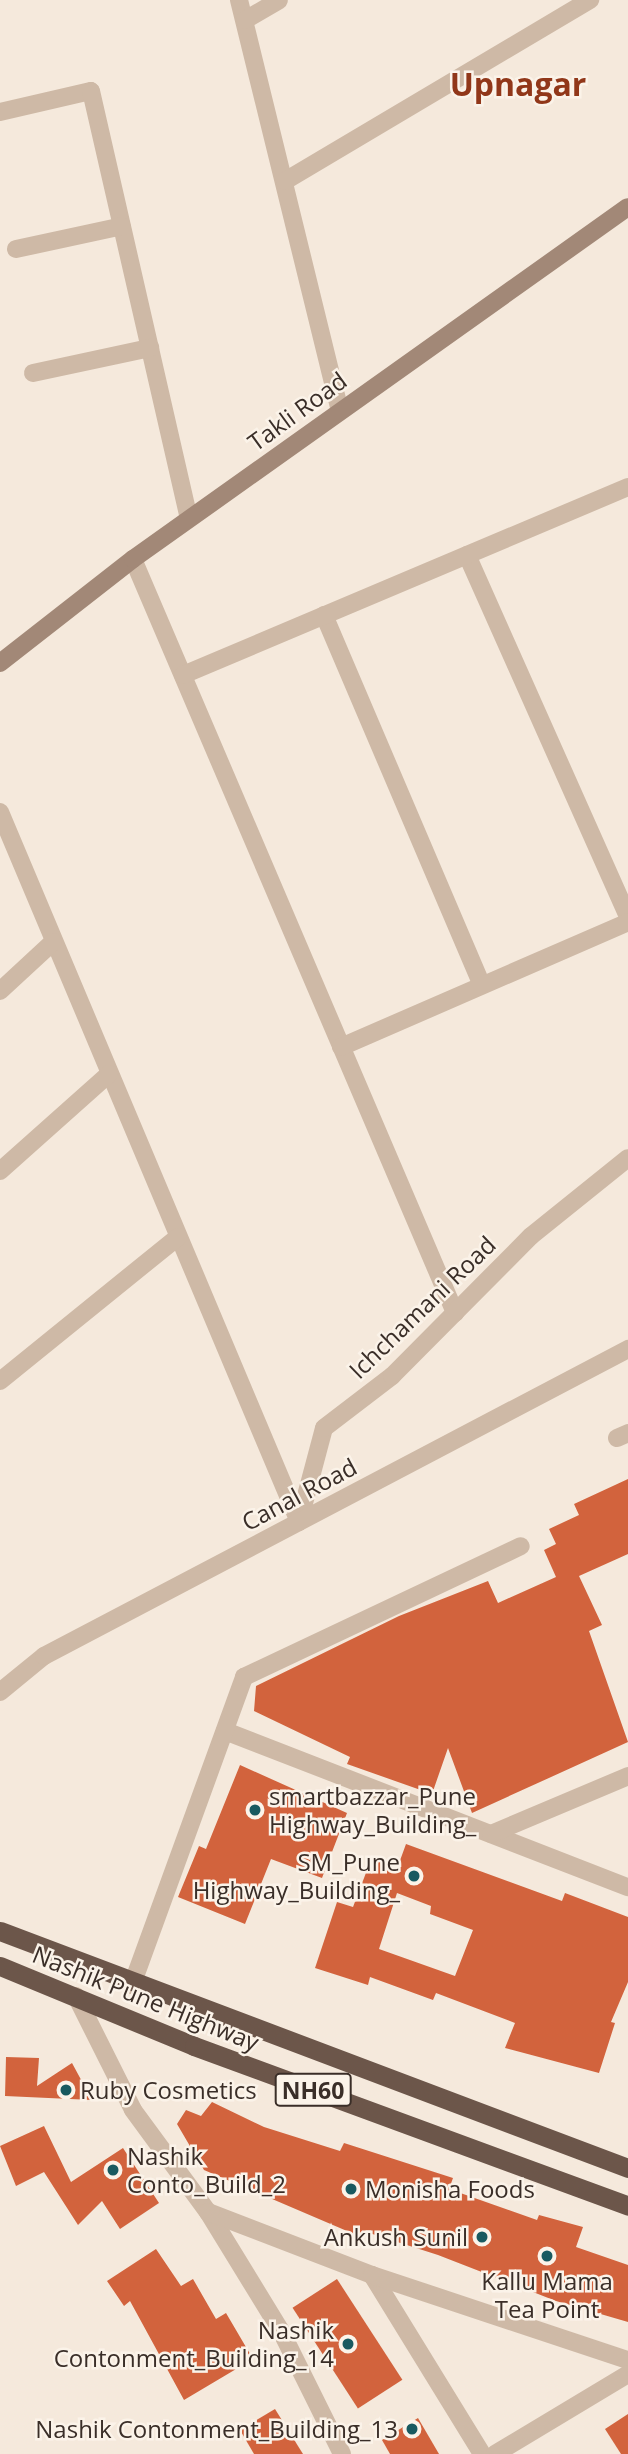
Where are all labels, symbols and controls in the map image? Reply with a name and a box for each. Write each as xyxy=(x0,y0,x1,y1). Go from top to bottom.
district label: Upnagar xyxy=(450,65,586,103)
street label: Takli Road xyxy=(242,366,352,456)
street label: Ichchamani Road xyxy=(343,1230,501,1384)
street label: Canal Road xyxy=(237,1452,361,1536)
place label: smartbazzar_Pune Highway_Building_ xyxy=(269,1782,476,1838)
marker: smartbazzar_Pune Highway_Building_ xyxy=(247,1802,263,1818)
place label: SM_Pune Highway_Building_ xyxy=(193,1848,400,1904)
marker: SM_Pune Highway_Building_ xyxy=(406,1868,422,1884)
street label: Nashik Pune Highway xyxy=(29,1939,263,2057)
road number: NH60 xyxy=(274,2070,352,2110)
place label: Ruby Cosmetics xyxy=(80,2076,257,2104)
marker: Ruby Cosmetics xyxy=(58,2082,74,2098)
place label: Nashik Conto_Build_2 xyxy=(127,2142,286,2198)
marker: Nashik Conto_Build_2 xyxy=(105,2162,121,2178)
place label: Monisha Foods xyxy=(365,2175,535,2203)
marker: Monisha Foods xyxy=(343,2181,359,2197)
place label: Ankush Sunil xyxy=(324,2223,468,2251)
marker: Ankush Sunil xyxy=(474,2229,490,2245)
marker: Kallu Mama Tea Point xyxy=(539,2248,555,2264)
place label: Kallu Mama Tea Point xyxy=(481,2267,613,2323)
place label: Nashik Contonment_Building_14 xyxy=(54,2316,334,2372)
marker: Nashik Contonment_Building_14 xyxy=(340,2336,356,2352)
place label: Nashik Contonment_Building_13 xyxy=(35,2415,398,2443)
marker: Nashik Contonment_Building_13 xyxy=(404,2421,420,2437)

